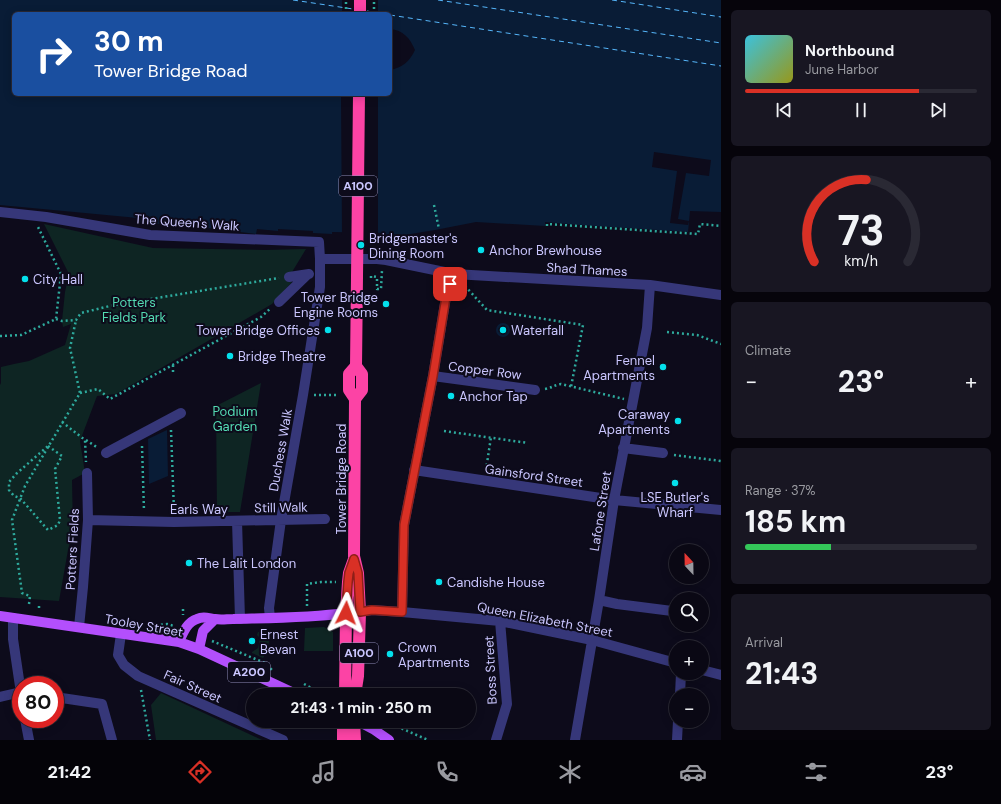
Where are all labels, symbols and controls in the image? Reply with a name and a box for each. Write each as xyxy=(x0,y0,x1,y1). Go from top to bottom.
text: 30 m xyxy=(94,23,164,60)
icon: right xyxy=(28,28,80,80)
text: Northbound xyxy=(805,41,894,61)
text: Tower Bridge Road xyxy=(94,59,248,83)
text: June Harbor xyxy=(805,61,879,78)
icon: previous xyxy=(773,99,795,121)
icon: pause xyxy=(850,99,872,121)
icon: next xyxy=(927,99,949,121)
road number: A100 xyxy=(339,176,377,196)
text: 73 xyxy=(838,204,884,258)
street label: The Queen's Walk xyxy=(134,210,240,235)
place label: Bridgemaster's Dining Room xyxy=(369,230,458,262)
marker: Bridgemaster's Dining Room xyxy=(356,240,366,250)
place label: Anchor Brewhouse xyxy=(489,242,602,259)
marker: Anchor Brewhouse xyxy=(476,245,486,255)
text: km/h xyxy=(844,252,878,270)
street label: Shad Thames xyxy=(546,259,628,280)
pin xyxy=(433,267,467,301)
place label: City Hall xyxy=(33,271,83,288)
icon: arrive xyxy=(439,273,461,295)
marker: City Hall xyxy=(20,274,30,284)
place label: Tower Bridge Engine Rooms xyxy=(294,289,378,321)
park label: Potters Fields Park xyxy=(102,294,167,326)
marker: Tower Bridge Engine Rooms xyxy=(381,299,391,309)
place label: Tower Bridge Offices xyxy=(196,322,320,339)
place label: Waterfall xyxy=(511,322,564,339)
marker: Tower Bridge Offices xyxy=(323,325,333,335)
marker: Waterfall xyxy=(498,325,508,335)
text: Climate xyxy=(745,342,791,359)
place label: Bridge Theatre xyxy=(238,348,326,365)
marker: Bridge Theatre xyxy=(225,351,235,361)
place label: Fennel Apartments xyxy=(583,352,655,384)
street label: Copper Row xyxy=(447,358,523,383)
marker: Fennel Apartments xyxy=(658,362,668,372)
text: 23° xyxy=(838,362,884,401)
text: − xyxy=(745,367,757,396)
text: + xyxy=(965,367,977,396)
place label: Anchor Tap xyxy=(459,388,528,405)
marker: Anchor Tap xyxy=(446,391,456,401)
park label: Podium Garden xyxy=(212,403,258,435)
place label: Caraway Apartments xyxy=(598,406,670,438)
street label: Duchess Walk xyxy=(265,407,296,493)
marker: Caraway Apartments xyxy=(673,416,683,426)
street label: Tower Bridge Road xyxy=(333,424,350,534)
street label: Gainsford Street xyxy=(484,460,584,491)
street label: Lafone Street xyxy=(586,470,615,552)
marker: LSE Butler's Wharf xyxy=(670,478,680,488)
text: Range · 37% xyxy=(745,482,816,499)
place label: LSE Butler's Wharf xyxy=(641,489,709,521)
street label: Still Walk xyxy=(254,499,308,516)
street label: Earls Way xyxy=(170,501,228,518)
text: 185 km xyxy=(745,502,846,541)
street label: Potters Fields xyxy=(62,508,83,590)
north arrow xyxy=(669,544,709,584)
map controls xyxy=(669,544,709,728)
place label: The Lalit London xyxy=(197,555,296,572)
marker: The Lalit London xyxy=(184,558,194,568)
place label: Candishe House xyxy=(447,574,545,591)
marker: Candishe House xyxy=(434,577,444,587)
position arrow xyxy=(325,592,367,634)
button: search xyxy=(669,592,709,632)
street label: Queen Elizabeth Street xyxy=(476,598,614,641)
street label: Tooley Street xyxy=(103,610,184,641)
place label: Ernest Bevan xyxy=(260,626,298,658)
text: Arrival xyxy=(745,634,783,651)
street label: Boss Street xyxy=(480,635,501,705)
marker: Ernest Bevan xyxy=(247,636,257,646)
place label: Crown Apartments xyxy=(398,639,470,671)
button: + xyxy=(669,640,709,680)
road number: A100 xyxy=(340,643,378,663)
marker: Crown Apartments xyxy=(385,649,395,659)
text: 21:43 xyxy=(745,654,818,693)
road number: A200 xyxy=(228,662,270,682)
street label: Fair Street xyxy=(161,666,224,707)
speed limit sign: 80 xyxy=(12,676,64,728)
button: − xyxy=(669,688,709,728)
text: 21:43 · 1 min · 250 m xyxy=(290,698,432,718)
icon: directions xyxy=(186,758,214,786)
icon: music xyxy=(310,758,338,786)
icon: phone xyxy=(433,758,461,786)
icon: climate xyxy=(556,758,584,786)
icon: car xyxy=(679,758,707,786)
icon: filters xyxy=(802,758,830,786)
text: 21:42 xyxy=(48,760,91,784)
text: 23° xyxy=(926,760,953,784)

